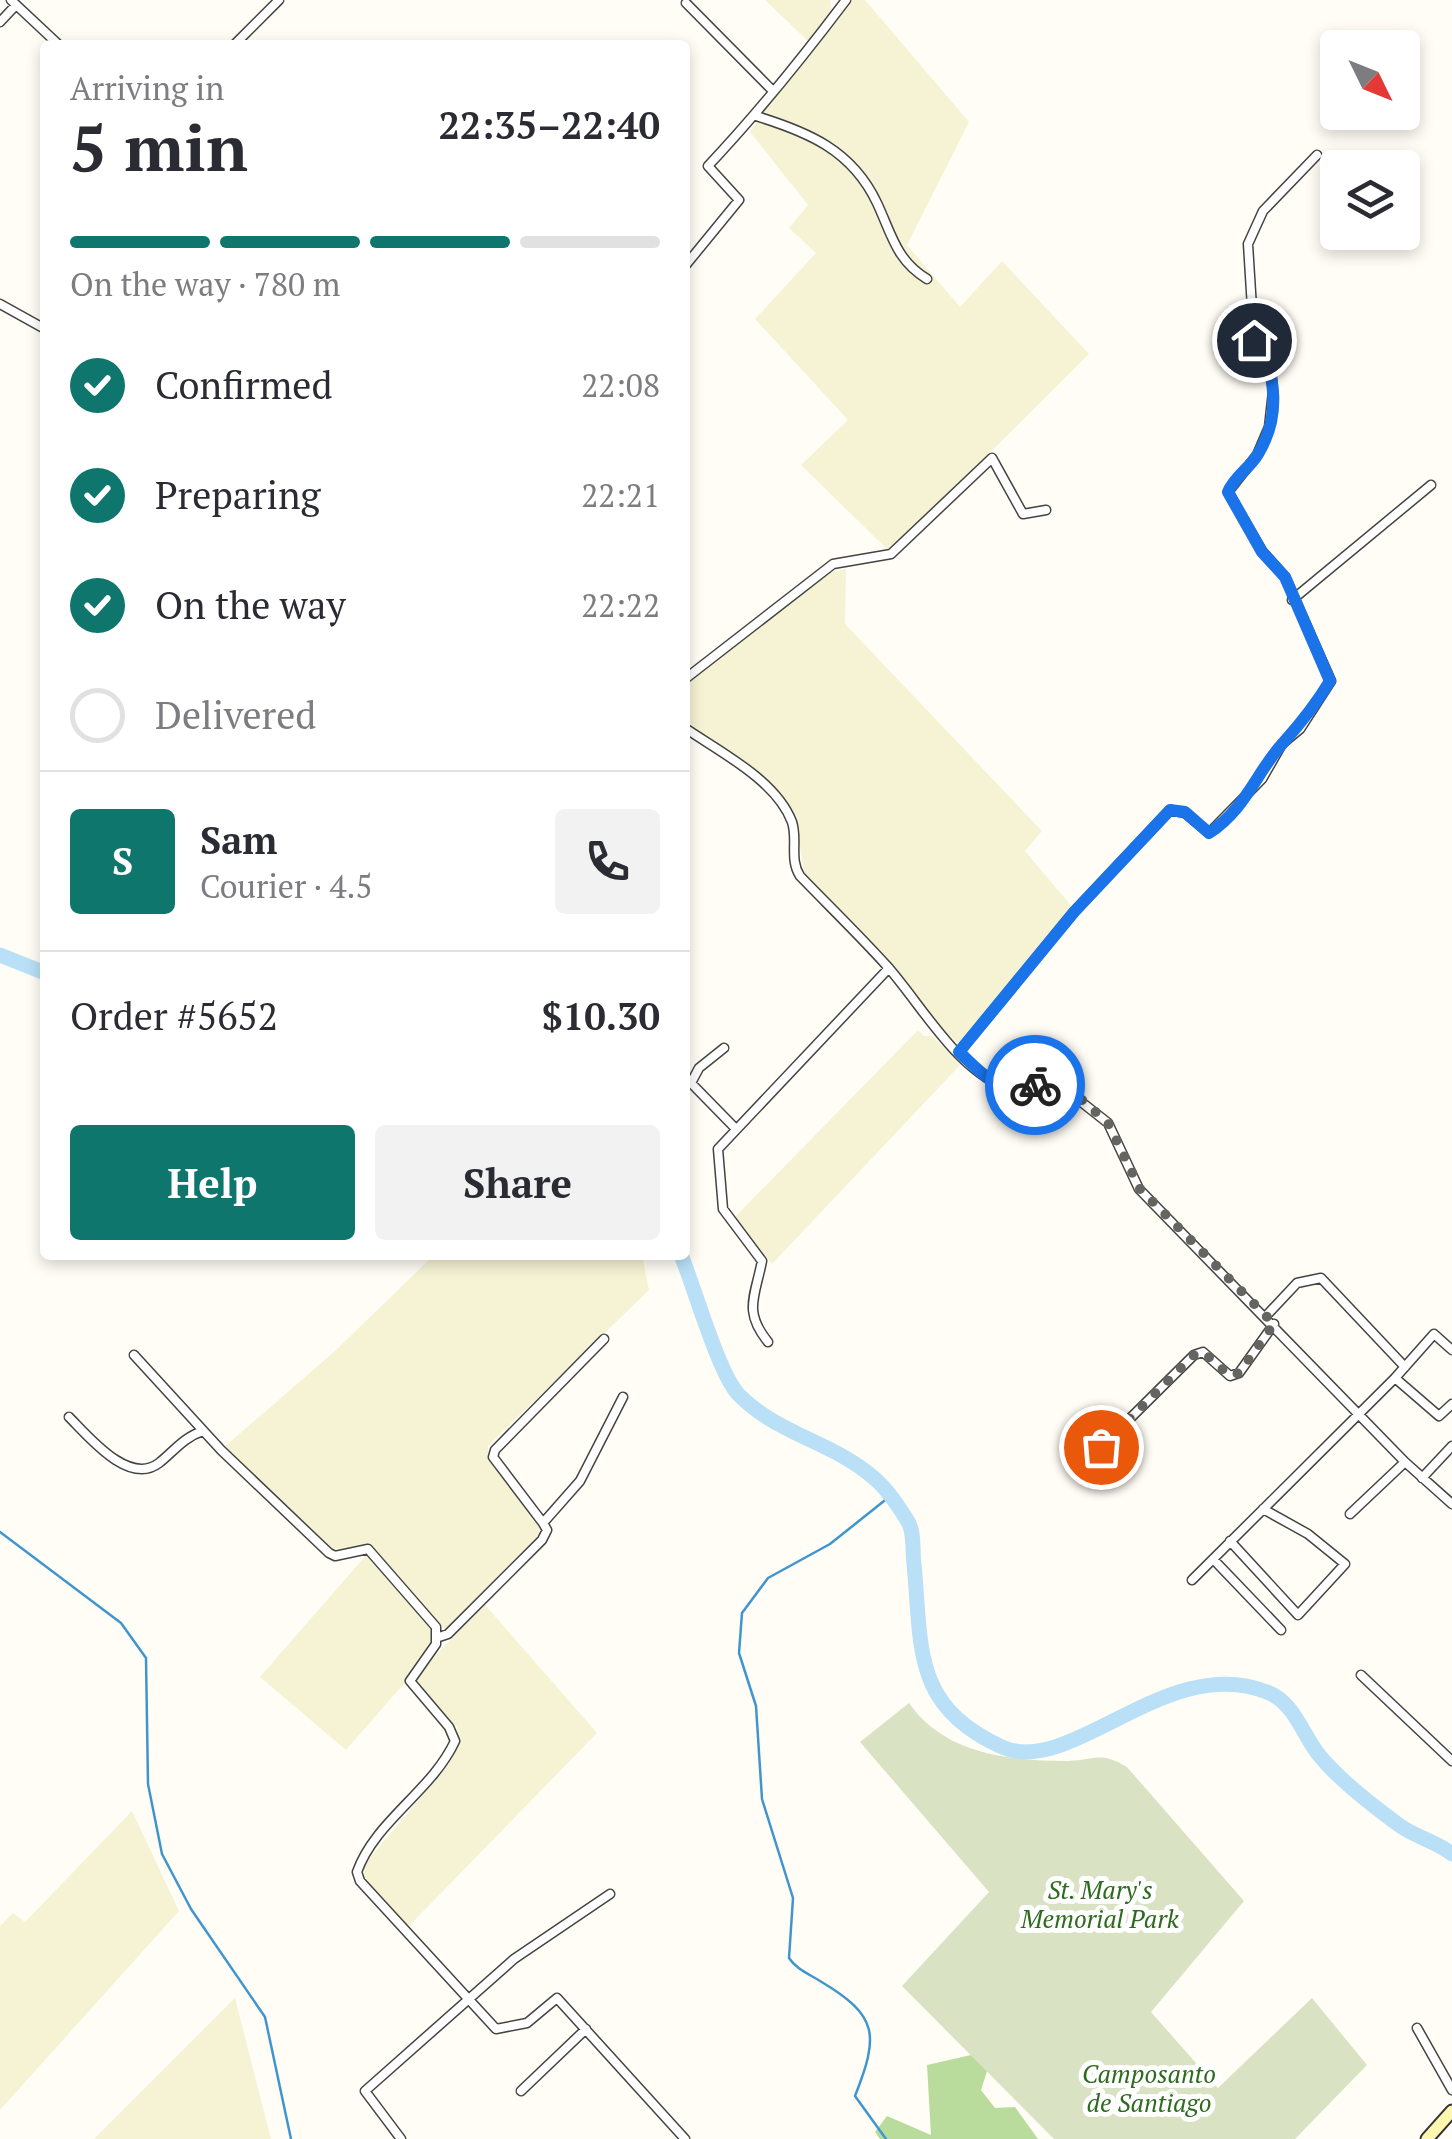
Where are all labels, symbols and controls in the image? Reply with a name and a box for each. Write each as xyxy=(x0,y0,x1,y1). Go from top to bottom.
north arrow xyxy=(1320,30,1420,130)
map controls xyxy=(1320,30,1420,250)
text: Arriving in xyxy=(70,67,224,109)
text: 22:35–22:40 xyxy=(438,100,660,150)
text: 5 min xyxy=(70,103,248,190)
button: layers xyxy=(1320,150,1420,250)
text: On the way · 780 m xyxy=(70,263,340,305)
pin xyxy=(1212,298,1297,383)
icon: home xyxy=(1227,313,1282,368)
icon: check xyxy=(70,358,125,413)
text: Confirmed xyxy=(155,360,333,410)
text: 22:08 xyxy=(581,364,660,406)
icon: check xyxy=(70,468,125,523)
text: Preparing xyxy=(155,470,321,520)
text: 22:21 xyxy=(581,474,660,516)
icon: check xyxy=(70,578,125,633)
text: On the way xyxy=(155,580,346,630)
text: 22:22 xyxy=(581,584,660,626)
text: Delivered xyxy=(155,690,316,740)
button: phone xyxy=(555,809,660,914)
text: Sam xyxy=(200,815,277,865)
text: S xyxy=(112,836,133,886)
text: Courier · 4.5 xyxy=(200,865,372,907)
text: Order #5652 xyxy=(70,991,278,1041)
text: $10.30 xyxy=(541,991,660,1041)
courier xyxy=(985,1035,1085,1135)
icon: bike xyxy=(1008,1058,1063,1113)
button: Help xyxy=(70,1125,355,1240)
button: Share xyxy=(375,1125,660,1240)
pin xyxy=(1059,1405,1144,1490)
icon: bag xyxy=(1074,1420,1129,1475)
park label: St. Mary's Memorial Park xyxy=(1020,1873,1180,1935)
park label: Camposanto de Santiago xyxy=(1082,2057,1216,2119)

